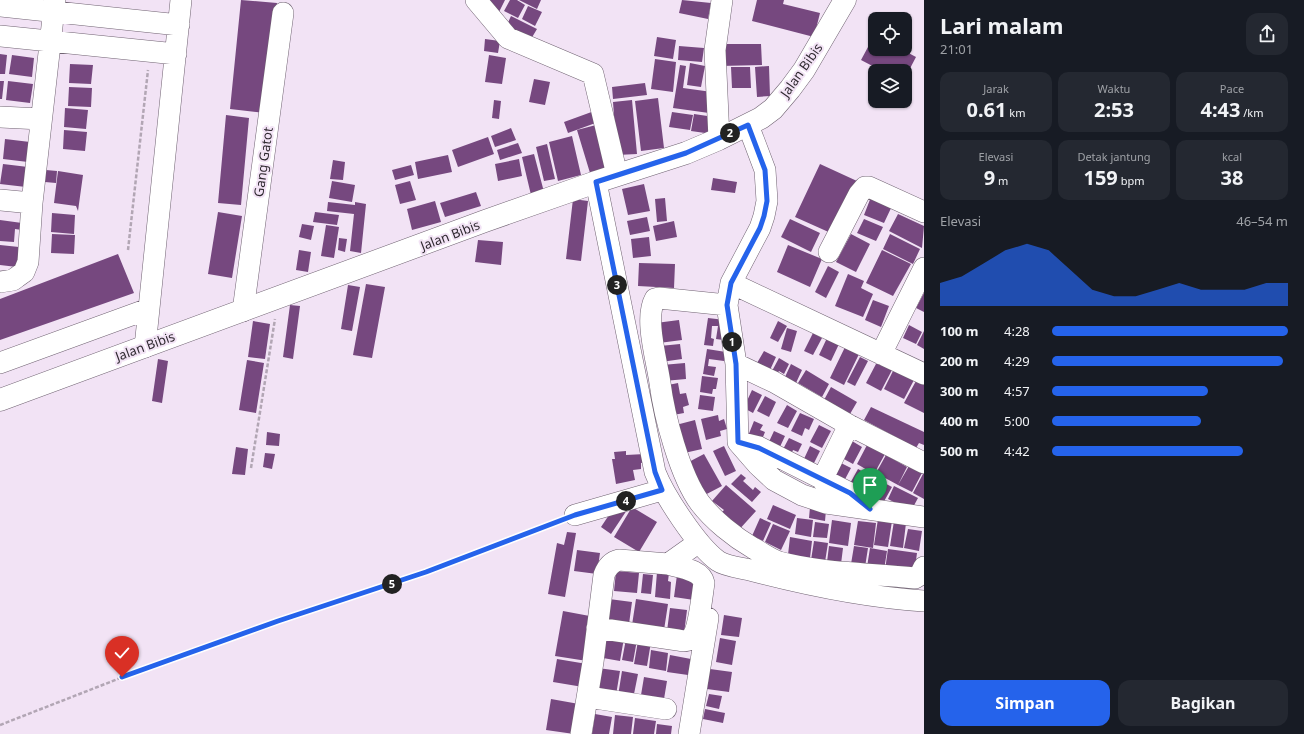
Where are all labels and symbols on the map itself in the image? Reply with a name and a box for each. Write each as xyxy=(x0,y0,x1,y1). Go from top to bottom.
street label: Jalan Bibis xyxy=(775,39,826,102)
pin: 2 xyxy=(720,123,740,143)
street label: Gang Gatot xyxy=(249,126,277,198)
street label: Jalan Bibis xyxy=(416,215,482,255)
pin: 3 xyxy=(607,275,627,295)
street label: Jalan Bibis xyxy=(111,327,177,366)
pin: 1 xyxy=(722,332,742,352)
pin xyxy=(853,468,887,509)
pin: 4 xyxy=(616,491,636,511)
pin: 5 xyxy=(382,574,402,594)
pin xyxy=(105,636,139,677)

